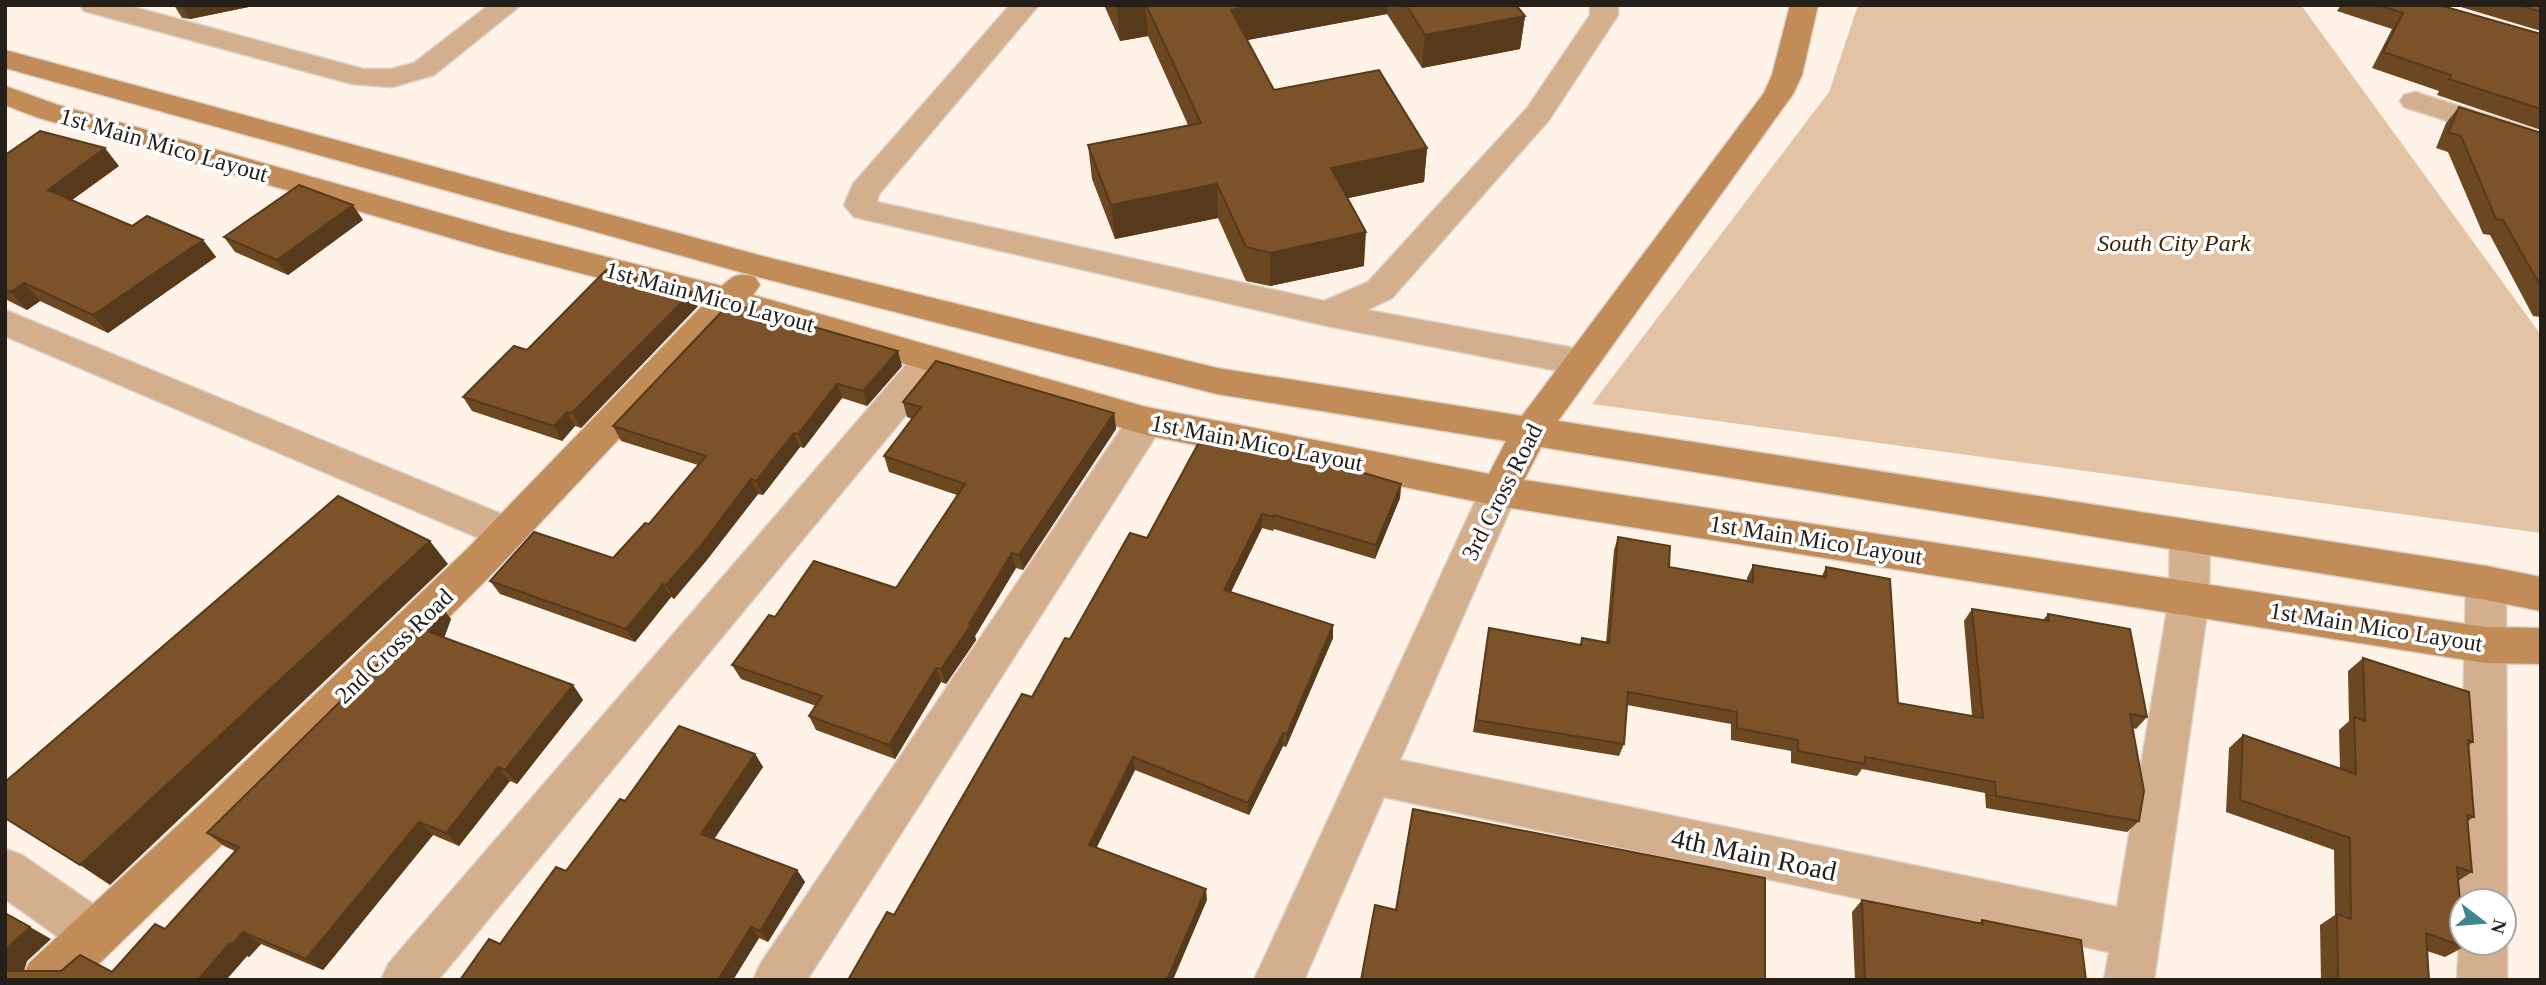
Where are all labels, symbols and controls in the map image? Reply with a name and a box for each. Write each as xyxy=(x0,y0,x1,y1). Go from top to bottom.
street label: 1st Main Mico Layout xyxy=(57,103,271,187)
park label: South City Park xyxy=(2097,230,2251,256)
street label: 1st Main Mico Layout xyxy=(603,257,818,338)
street label: 1st Main Mico Layout xyxy=(1149,410,1365,476)
street label: 3rd Cross Road xyxy=(1457,420,1547,564)
street label: 1st Main Mico Layout xyxy=(1708,510,1925,570)
street label: 2nd Cross Road xyxy=(330,583,458,709)
street label: 1st Main Mico Layout xyxy=(2268,597,2485,657)
street label: 4th Main Road xyxy=(1669,822,1839,887)
north arrow xyxy=(2448,887,2518,957)
text: N xyxy=(2487,917,2511,936)

